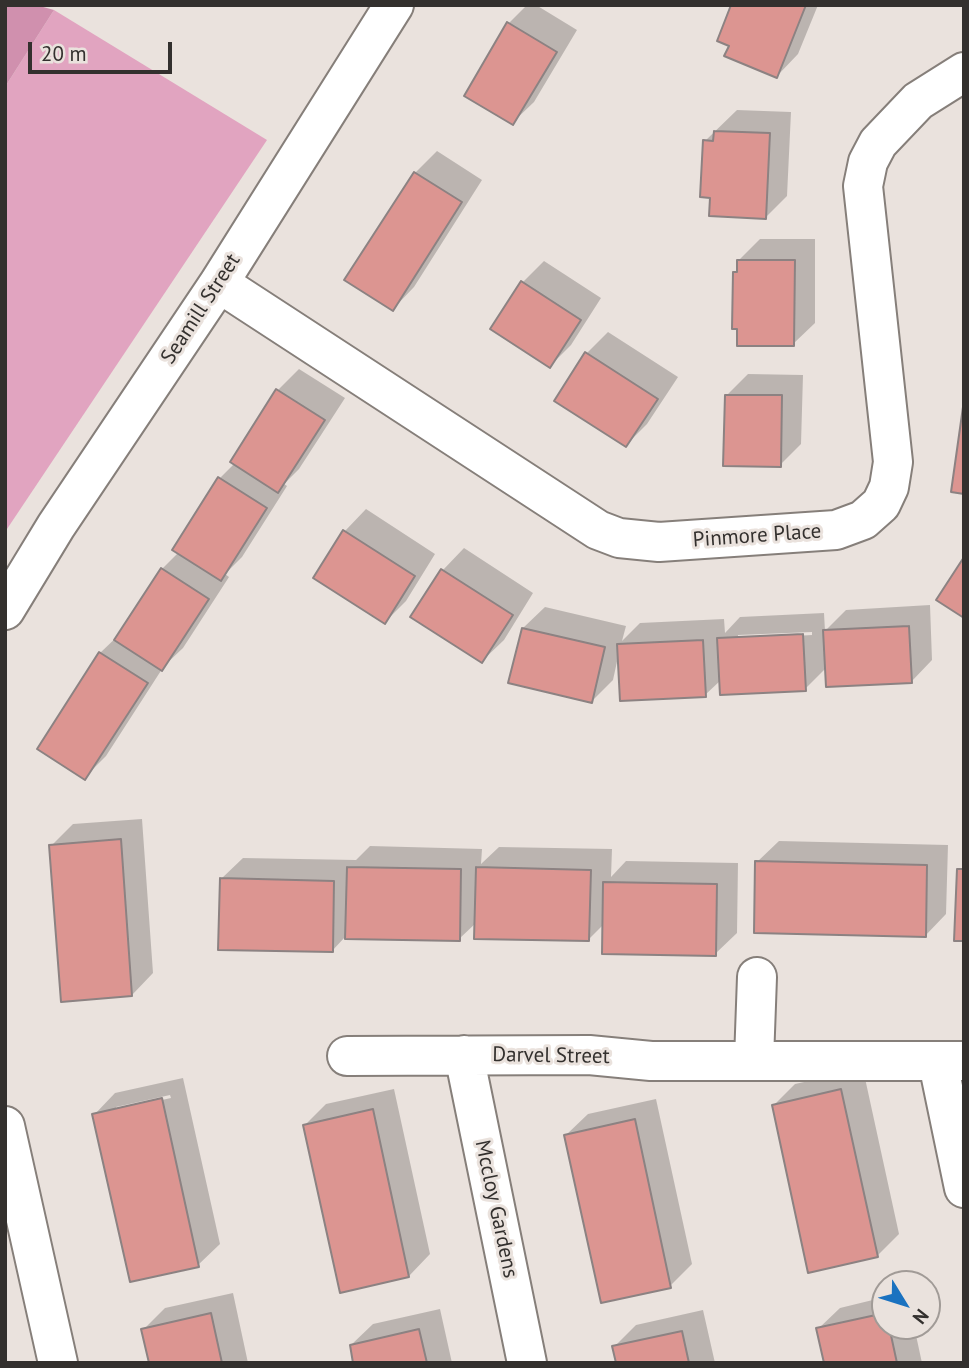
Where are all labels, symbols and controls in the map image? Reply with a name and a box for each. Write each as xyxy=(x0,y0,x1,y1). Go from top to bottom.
scale bar xyxy=(32,28,175,72)
text: 20 m xyxy=(41,40,87,67)
street label: Seamill Street xyxy=(156,249,246,369)
street label: Pinmore Place xyxy=(692,519,822,553)
street label: Darvel Street xyxy=(492,1042,610,1070)
street label: Mccloy Gardens xyxy=(469,1138,523,1280)
north arrow xyxy=(871,1270,941,1340)
text: N xyxy=(908,1304,934,1329)

